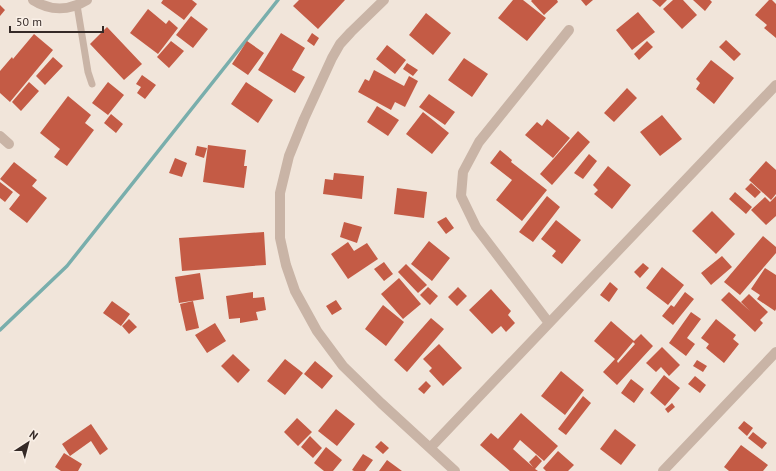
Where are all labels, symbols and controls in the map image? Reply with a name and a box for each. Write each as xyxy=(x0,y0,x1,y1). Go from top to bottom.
scale bar xyxy=(10,8,103,34)
text: 50 m xyxy=(16,14,42,29)
north arrow xyxy=(8,423,48,463)
text: N xyxy=(27,427,41,443)

